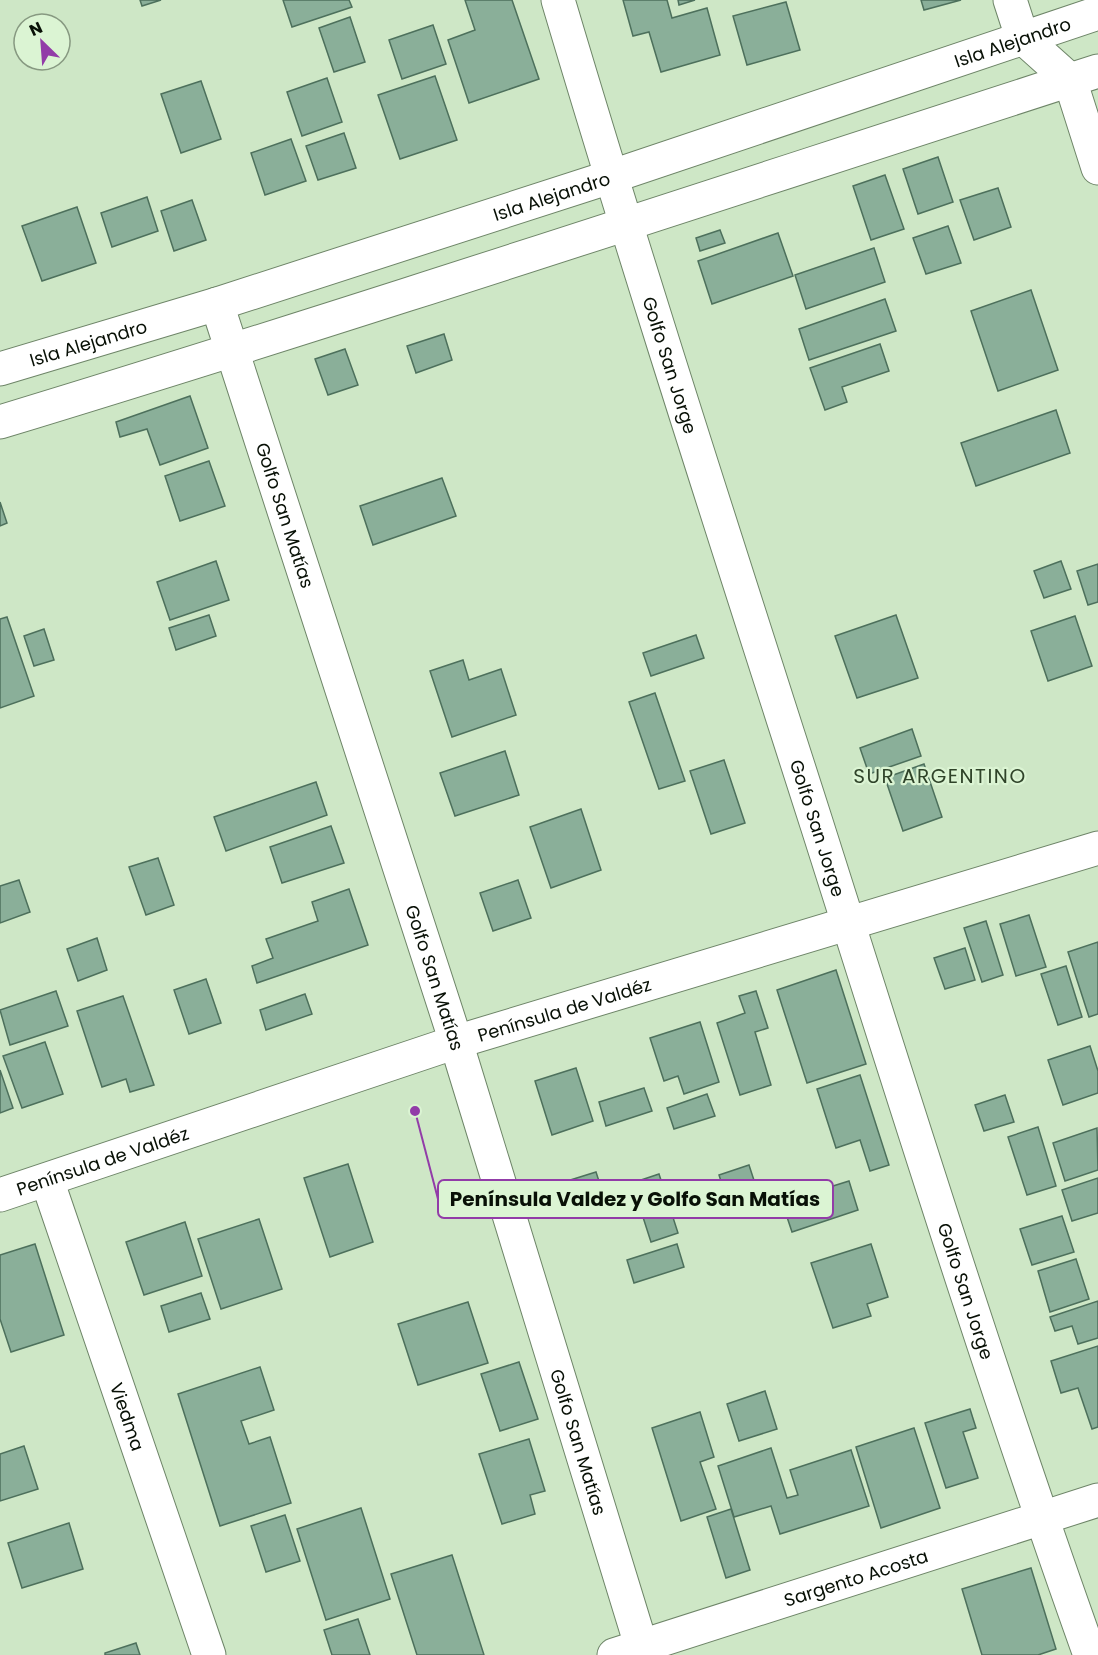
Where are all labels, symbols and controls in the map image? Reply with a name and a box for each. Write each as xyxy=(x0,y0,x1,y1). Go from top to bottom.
street label: Isla Alejandro xyxy=(951,11,1074,73)
north arrow xyxy=(12,12,72,72)
text: N xyxy=(26,16,46,42)
street label: Isla Alejandro xyxy=(490,165,613,227)
street label: Golfo San Jorge xyxy=(637,293,704,437)
street label: Isla Alejandro xyxy=(26,313,150,372)
street label: Golfo San Matías xyxy=(250,439,321,591)
street label: Golfo San Jorge xyxy=(784,756,851,900)
district label: SUR ARGENTINO xyxy=(853,762,1027,790)
street label: Golfo San Matías xyxy=(400,902,470,1053)
street label: Península de Valdéz xyxy=(474,971,654,1047)
street label: Península de Valdéz xyxy=(13,1120,192,1201)
callout: Península Valdez y Golfo San Matías xyxy=(438,1180,833,1218)
text: Península Valdez y Golfo San Matías xyxy=(450,1185,820,1213)
street label: Golfo San Jorge xyxy=(932,1219,1000,1363)
street label: Golfo San Matías xyxy=(544,1366,613,1518)
street label: Viedma xyxy=(104,1379,151,1454)
street label: Sargento Acosta xyxy=(781,1543,931,1612)

